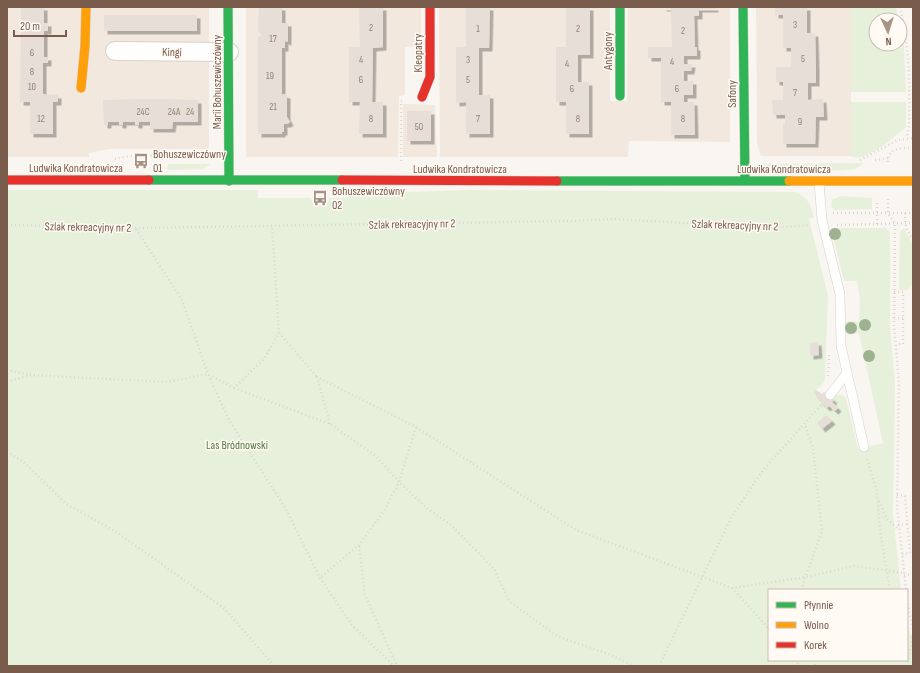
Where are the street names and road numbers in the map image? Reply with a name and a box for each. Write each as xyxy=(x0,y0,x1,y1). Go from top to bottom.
street label: Antygony xyxy=(601,32,616,71)
street label: Kleopatry xyxy=(411,33,426,72)
street label: Marii Bohuszewiczówny xyxy=(210,34,225,129)
street label: Kingi xyxy=(162,45,182,60)
street label: Safony xyxy=(725,80,740,108)
street label: Ludwika Kondratowicza xyxy=(29,161,123,176)
street label: Ludwika Kondratowicza xyxy=(413,162,507,177)
street label: Ludwika Kondratowicza xyxy=(737,162,831,177)
street label: Szlak rekreacyjny nr 2 xyxy=(369,216,456,233)
street label: Szlak rekreacyjny nr 2 xyxy=(691,216,779,235)
street label: Szlak rekreacyjny nr 2 xyxy=(45,219,132,236)

